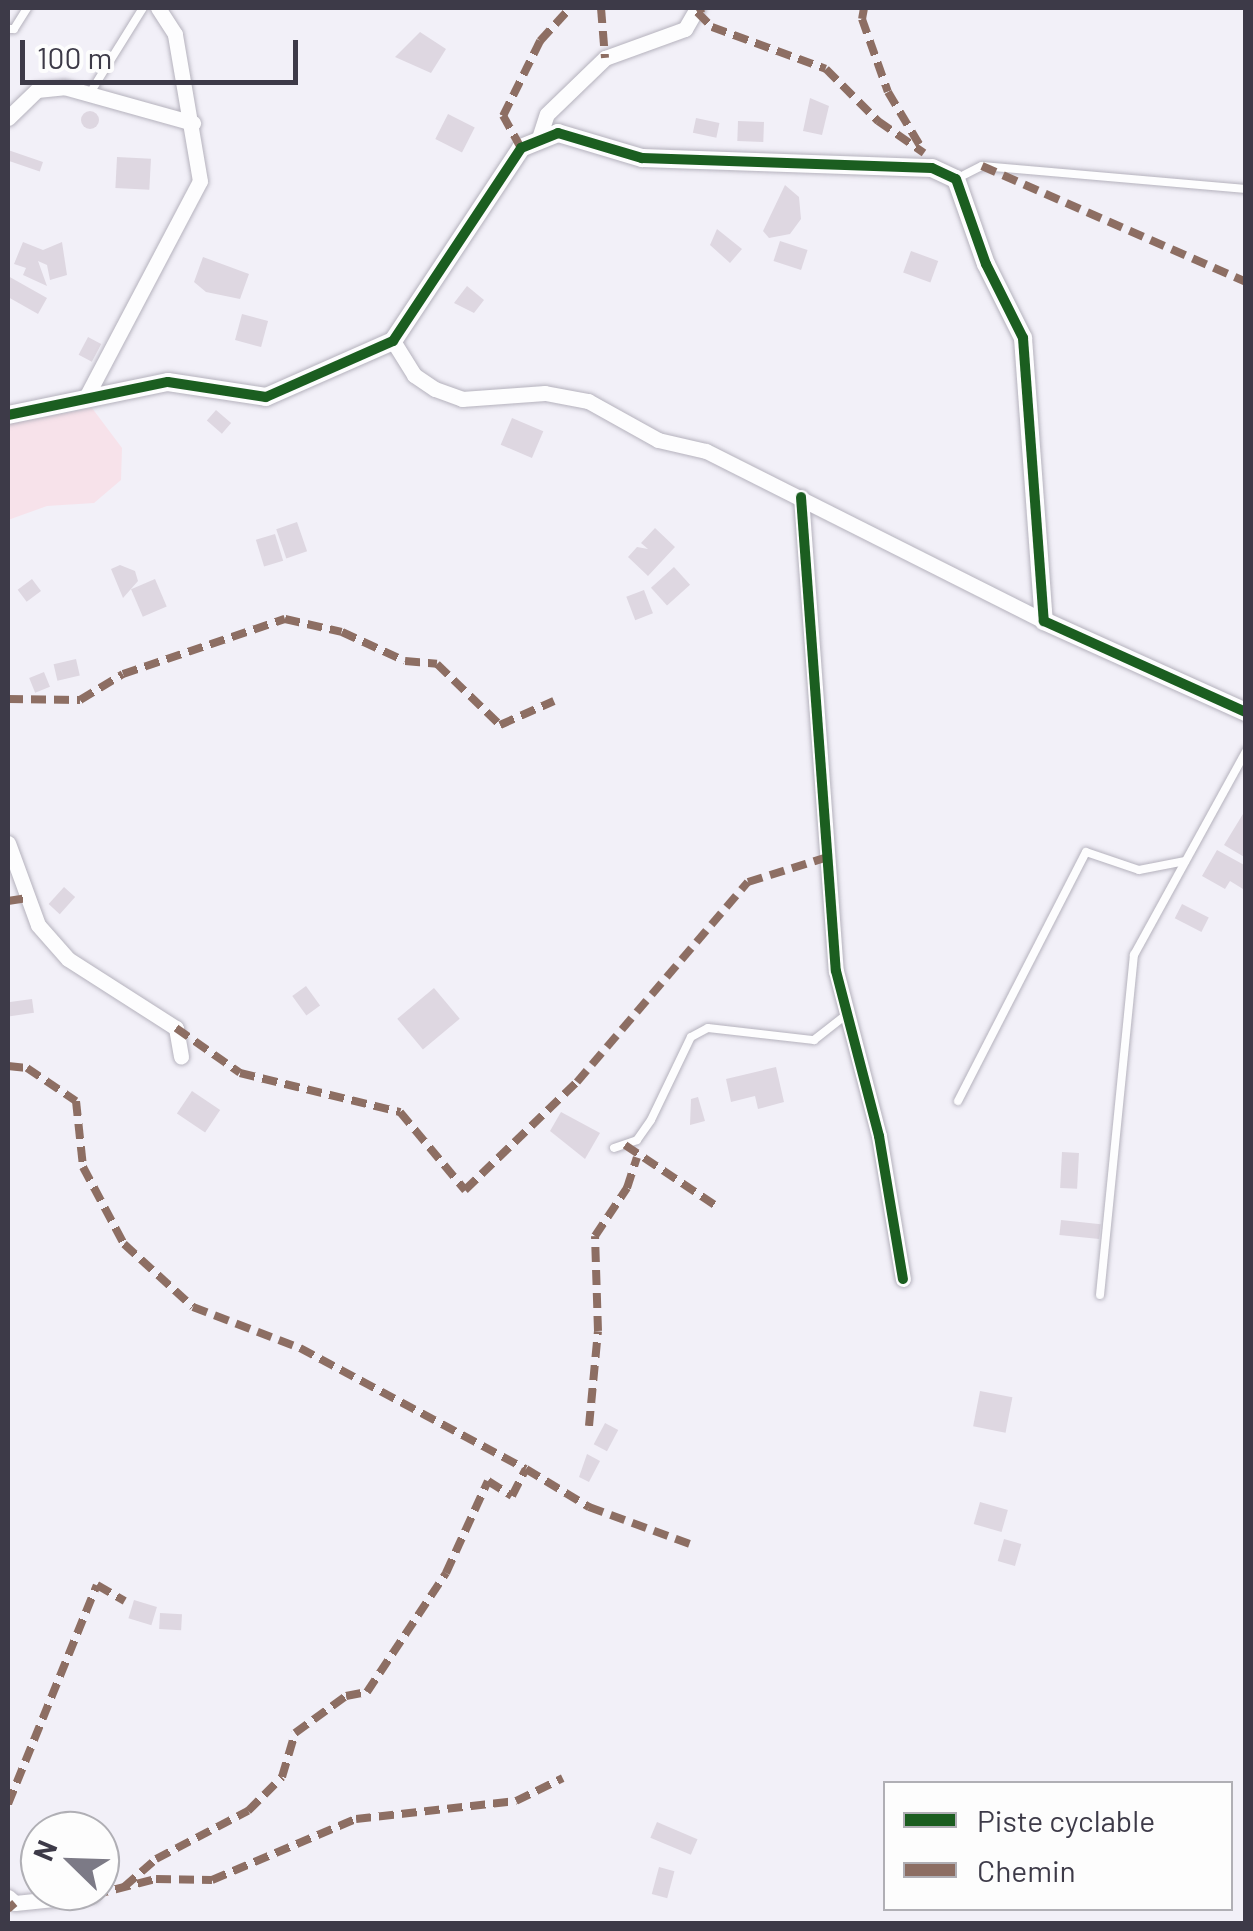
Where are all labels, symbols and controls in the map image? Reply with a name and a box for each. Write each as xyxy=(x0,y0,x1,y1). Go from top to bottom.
scale bar xyxy=(25,20,302,82)
text: 100 m xyxy=(37,39,112,75)
legend xyxy=(883,1781,1233,1911)
text: Piste cyclable xyxy=(977,1802,1155,1838)
north arrow xyxy=(20,1811,120,1911)
text: N xyxy=(25,1835,64,1865)
text: Chemin xyxy=(977,1852,1076,1888)

